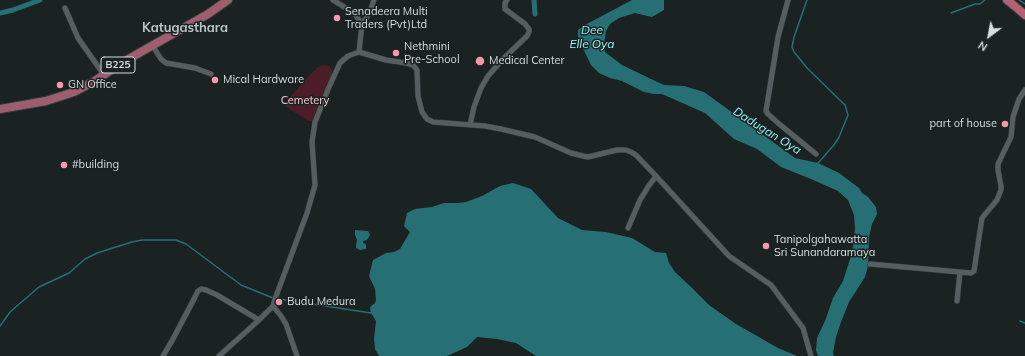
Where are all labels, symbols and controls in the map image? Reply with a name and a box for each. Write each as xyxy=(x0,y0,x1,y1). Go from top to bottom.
place label: Senadeera Multi Traders (Pvt)Ltd xyxy=(345,5,428,31)
marker: Senadeera Multi Traders (Pvt)Ltd xyxy=(332,13,342,23)
north arrow xyxy=(969,16,1009,56)
district label: Katugasthara xyxy=(142,20,228,36)
water label: Dee Elle Oya xyxy=(569,23,615,51)
text: N xyxy=(975,38,990,54)
place label: Nethmini Pre-School xyxy=(404,40,459,66)
marker: Nethmini Pre-School xyxy=(391,48,401,58)
place label: Medical Center xyxy=(489,54,564,68)
marker: Medical Center xyxy=(474,55,486,67)
road number: B225 xyxy=(101,57,135,73)
place label: Mical Hardware xyxy=(223,73,304,87)
marker: Mical Hardware xyxy=(210,75,220,85)
place label: GN Office xyxy=(68,78,117,92)
marker: GN Office xyxy=(55,80,65,90)
park label: Cemetery xyxy=(281,94,329,108)
water label: Dadugan Oya xyxy=(730,104,804,158)
place label: part of house xyxy=(929,117,997,131)
marker: part of house xyxy=(1000,119,1010,129)
place label: #building xyxy=(72,158,119,172)
marker: #building xyxy=(59,160,69,170)
place label: Tanipolgahawatta Sri Sunandaramaya xyxy=(774,233,875,259)
marker: Tanipolgahawatta Sri Sunandaramaya xyxy=(761,241,771,251)
place label: Budu Medura xyxy=(287,295,356,309)
marker: Budu Medura xyxy=(274,297,284,307)

